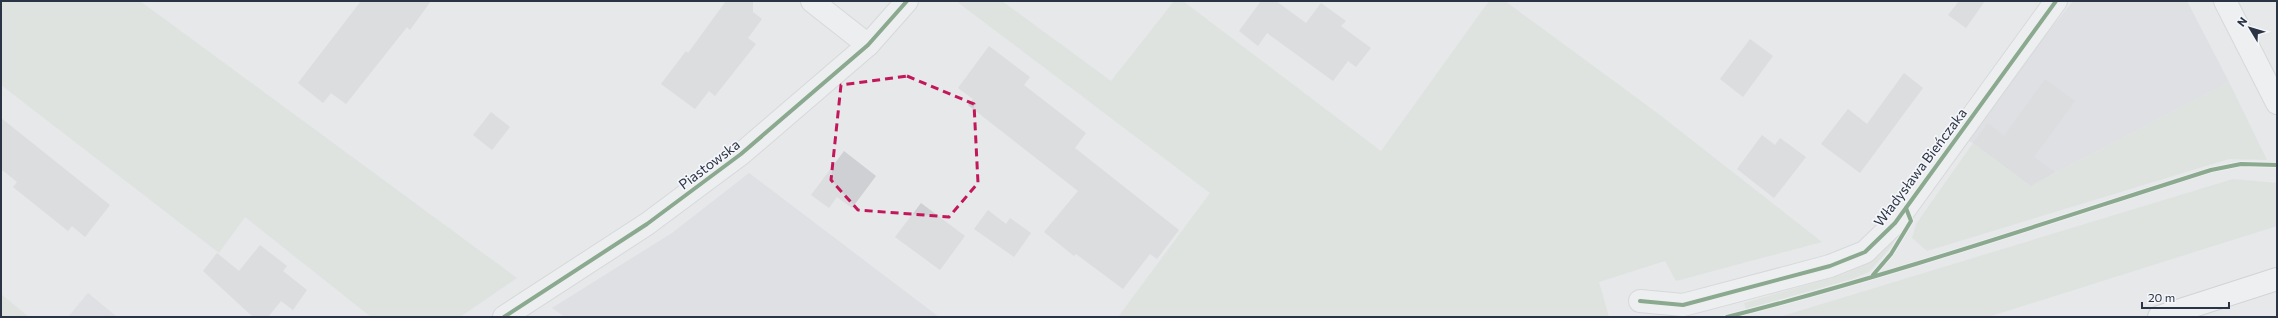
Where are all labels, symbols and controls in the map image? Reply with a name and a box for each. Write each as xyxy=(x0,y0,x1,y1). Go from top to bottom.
north arrow xyxy=(2230,8,2270,48)
text: N xyxy=(2234,14,2249,29)
street label: Władysława Bieńczaka xyxy=(1870,104,1970,230)
street label: Piastowska xyxy=(675,135,743,193)
scale bar xyxy=(2142,284,2229,310)
text: 20 m xyxy=(2148,290,2175,304)

